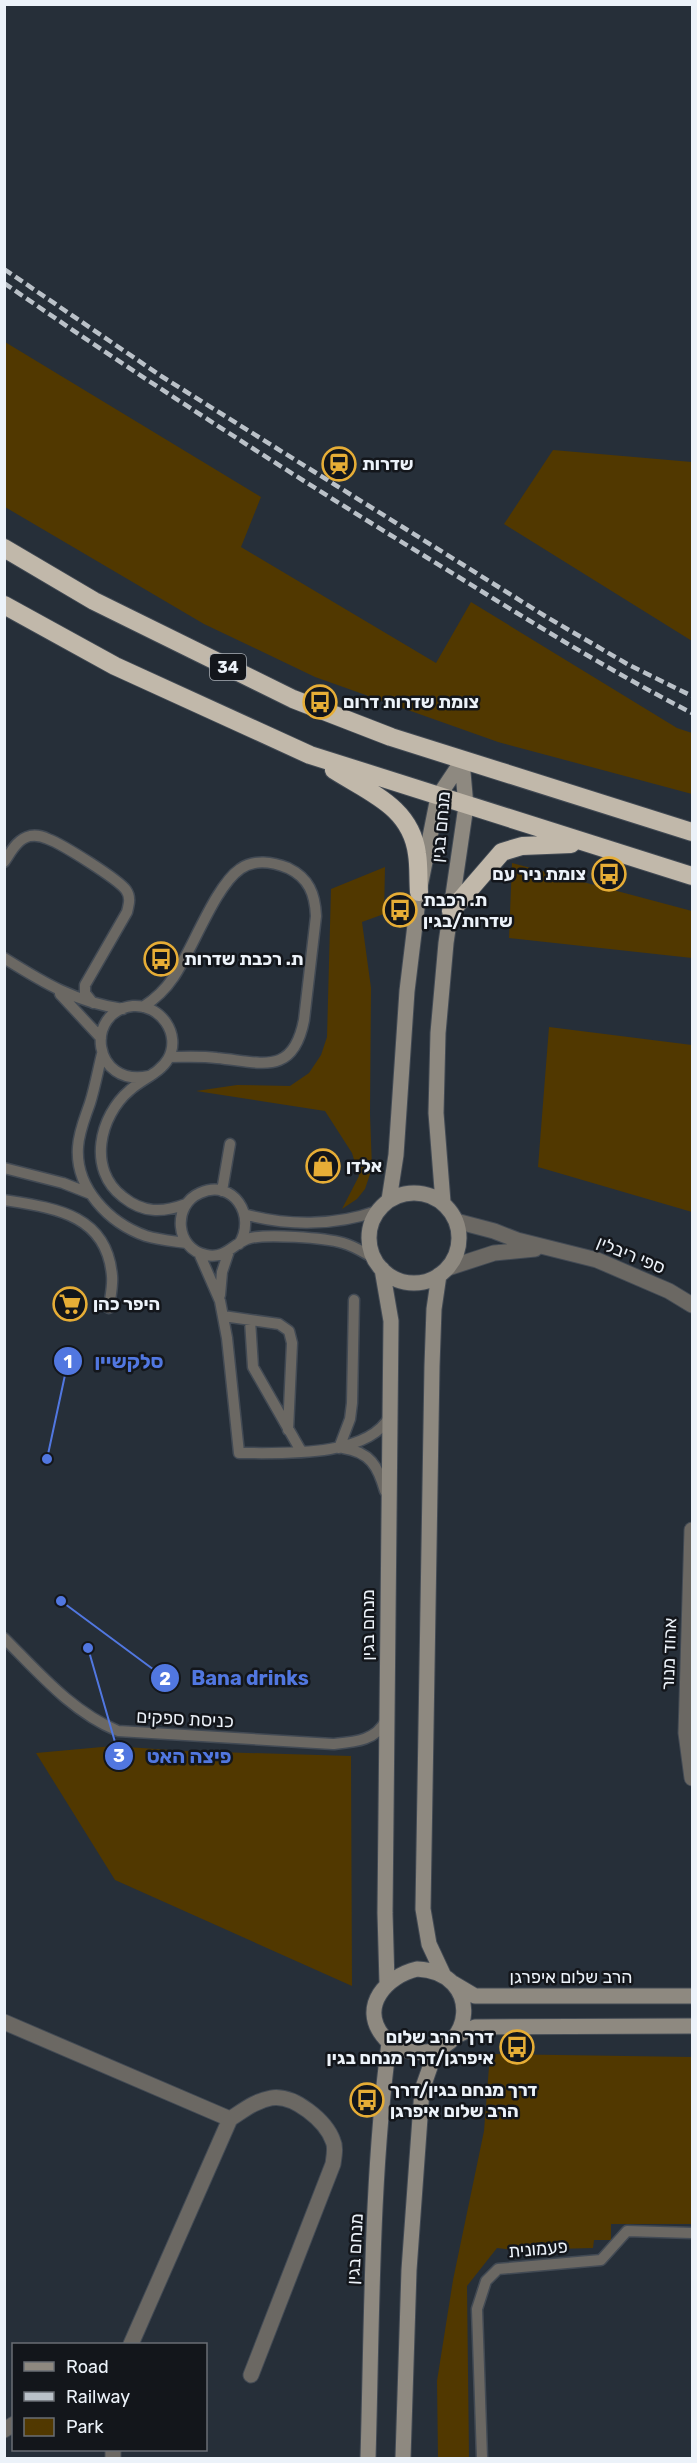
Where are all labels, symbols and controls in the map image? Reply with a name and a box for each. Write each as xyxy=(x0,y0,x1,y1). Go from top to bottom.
station icon: שדרות xyxy=(321,446,357,482)
place label: שדרות xyxy=(362,453,413,475)
road number: 34 xyxy=(210,654,246,680)
bus stop icon: צומת שדרות דרום xyxy=(302,684,338,720)
place label: צומת שדרות דרום xyxy=(343,691,479,713)
street label: מנחם בגין xyxy=(427,790,455,864)
bus stop icon: צומת ניר עם xyxy=(591,856,627,892)
place label: צומת ניר עם xyxy=(492,863,586,885)
place label: ת. רכבת שדרות/בגין xyxy=(423,889,513,932)
bus stop icon: ת. רכבת שדרות/בגין xyxy=(382,892,418,928)
bus stop icon: ת. רכבת שדרות xyxy=(143,941,179,977)
place label: ת. רכבת שדרות xyxy=(184,948,304,970)
shop icon: אלדן xyxy=(305,1148,341,1184)
place label: אלדן xyxy=(346,1155,382,1177)
street label: ספי ריבלין xyxy=(593,1231,669,1279)
supermarket icon: היפר כהן xyxy=(52,1286,88,1322)
place label: היפר כהן xyxy=(93,1293,160,1315)
callout: סלקשיין xyxy=(53,1342,176,1380)
text: סלקשיין xyxy=(94,1349,164,1373)
text: 1 xyxy=(64,1351,72,1373)
street label: מנחם בגין xyxy=(357,1589,379,1661)
street label: אהוד מנור xyxy=(657,1617,681,1691)
callout: Bana drinks xyxy=(150,1659,321,1697)
text: Bana drinks xyxy=(191,1666,309,1690)
text: 2 xyxy=(159,1668,171,1690)
street label: כניסת ספקים xyxy=(136,1705,234,1733)
callout: פיצה האט xyxy=(104,1737,243,1775)
text: פיצה האט xyxy=(147,1744,231,1768)
text: 3 xyxy=(113,1745,125,1767)
street label: הרב שלום איפרגן xyxy=(510,1966,632,1988)
place label: דרך הרב שלום איפרגן/דרך מנחם בגין xyxy=(327,2026,494,2069)
bus stop icon: דרך הרב שלום איפרגן/דרך מנחם בגין xyxy=(499,2029,535,2065)
place label: דרך מנחם בגין/דרך הרב שלום איפרגן xyxy=(390,2079,537,2122)
bus stop icon: דרך מנחם בגין/דרך הרב שלום איפרגן xyxy=(349,2082,385,2118)
street label: מנחם בגין xyxy=(342,2213,368,2285)
street label: פעמונית xyxy=(507,2235,569,2263)
legend xyxy=(12,2343,207,2451)
text: Road xyxy=(66,2356,109,2378)
text: Railway xyxy=(66,2386,130,2408)
text: Park xyxy=(66,2416,104,2438)

